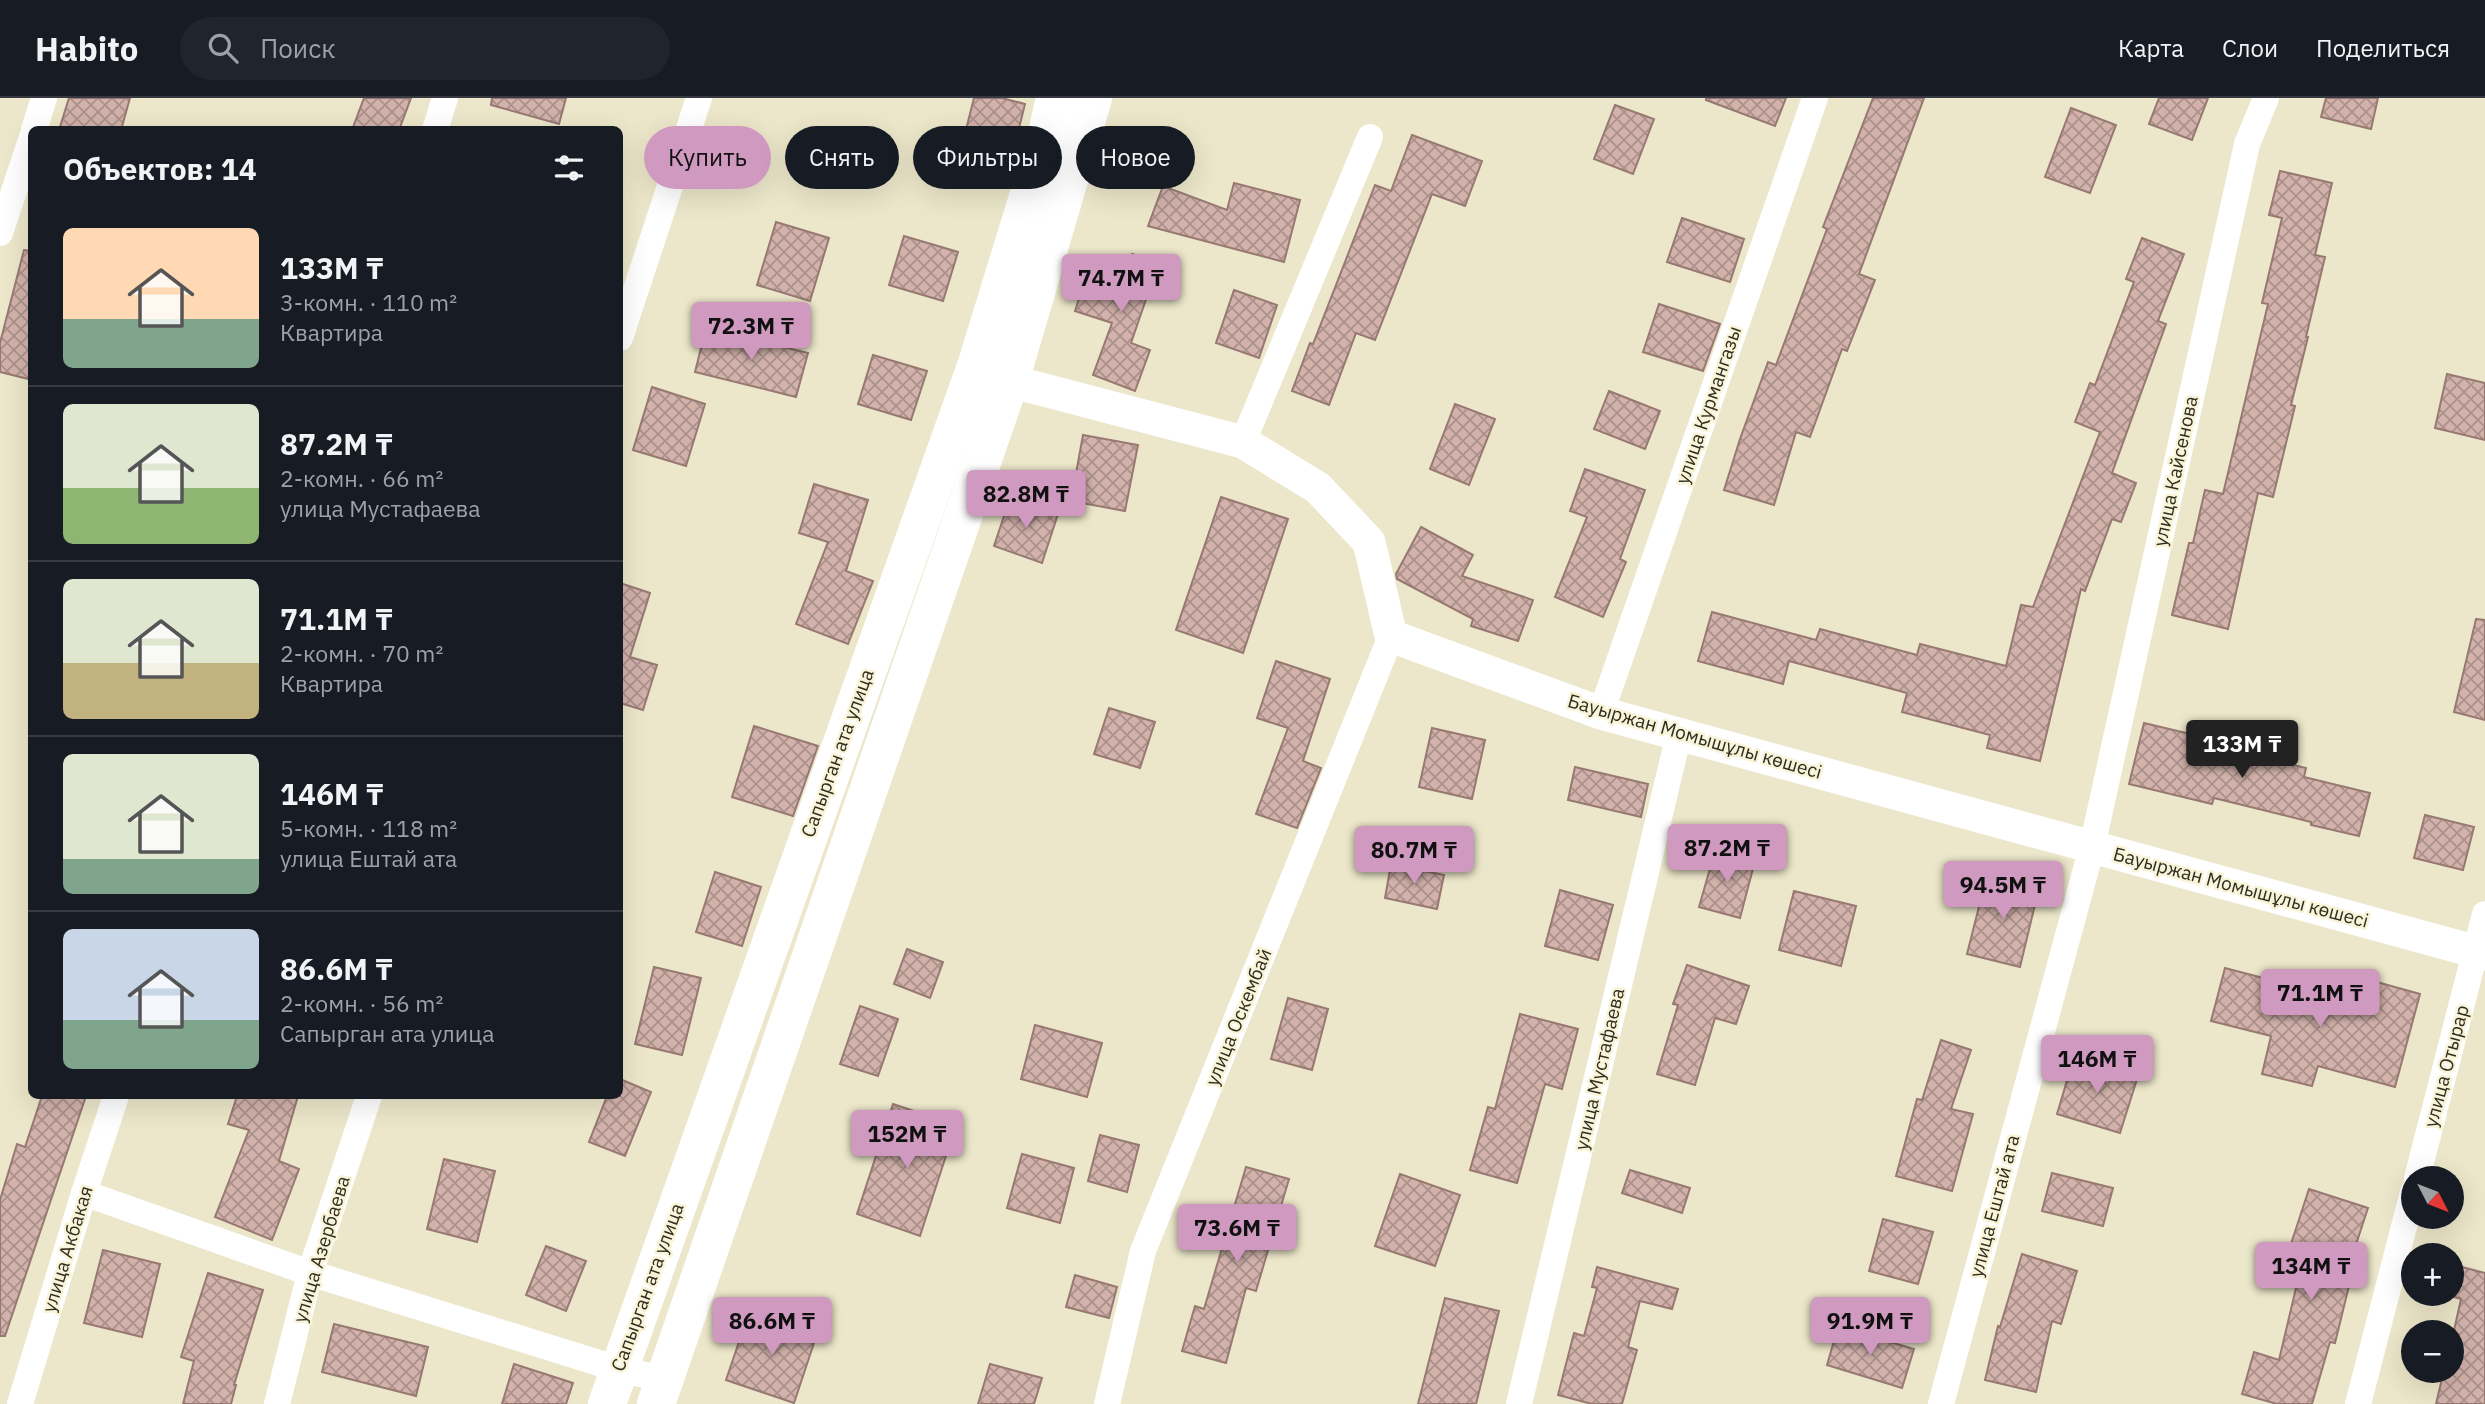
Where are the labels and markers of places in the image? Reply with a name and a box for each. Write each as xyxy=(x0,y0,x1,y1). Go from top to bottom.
pin: 74.7M ₸ xyxy=(1056,254,1186,314)
pin: 72.3M ₸ xyxy=(686,302,816,362)
pin: 82.8M ₸ xyxy=(961,470,1091,530)
pin: 133M ₸ xyxy=(2185,720,2299,780)
pin: 87.2M ₸ xyxy=(1662,824,1792,884)
pin: 80.7M ₸ xyxy=(1349,826,1479,886)
pin: 94.5M ₸ xyxy=(1938,862,2068,921)
pin: 71.1M ₸ xyxy=(2255,970,2385,1029)
pin: 146M ₸ xyxy=(2040,1035,2154,1095)
pin: 152M ₸ xyxy=(850,1110,964,1170)
pin: 73.6M ₸ xyxy=(1172,1204,1302,1264)
pin: 134M ₸ xyxy=(2254,1242,2368,1302)
pin: 86.6M ₸ xyxy=(707,1298,837,1357)
pin: 91.9M ₸ xyxy=(1805,1298,1935,1357)

